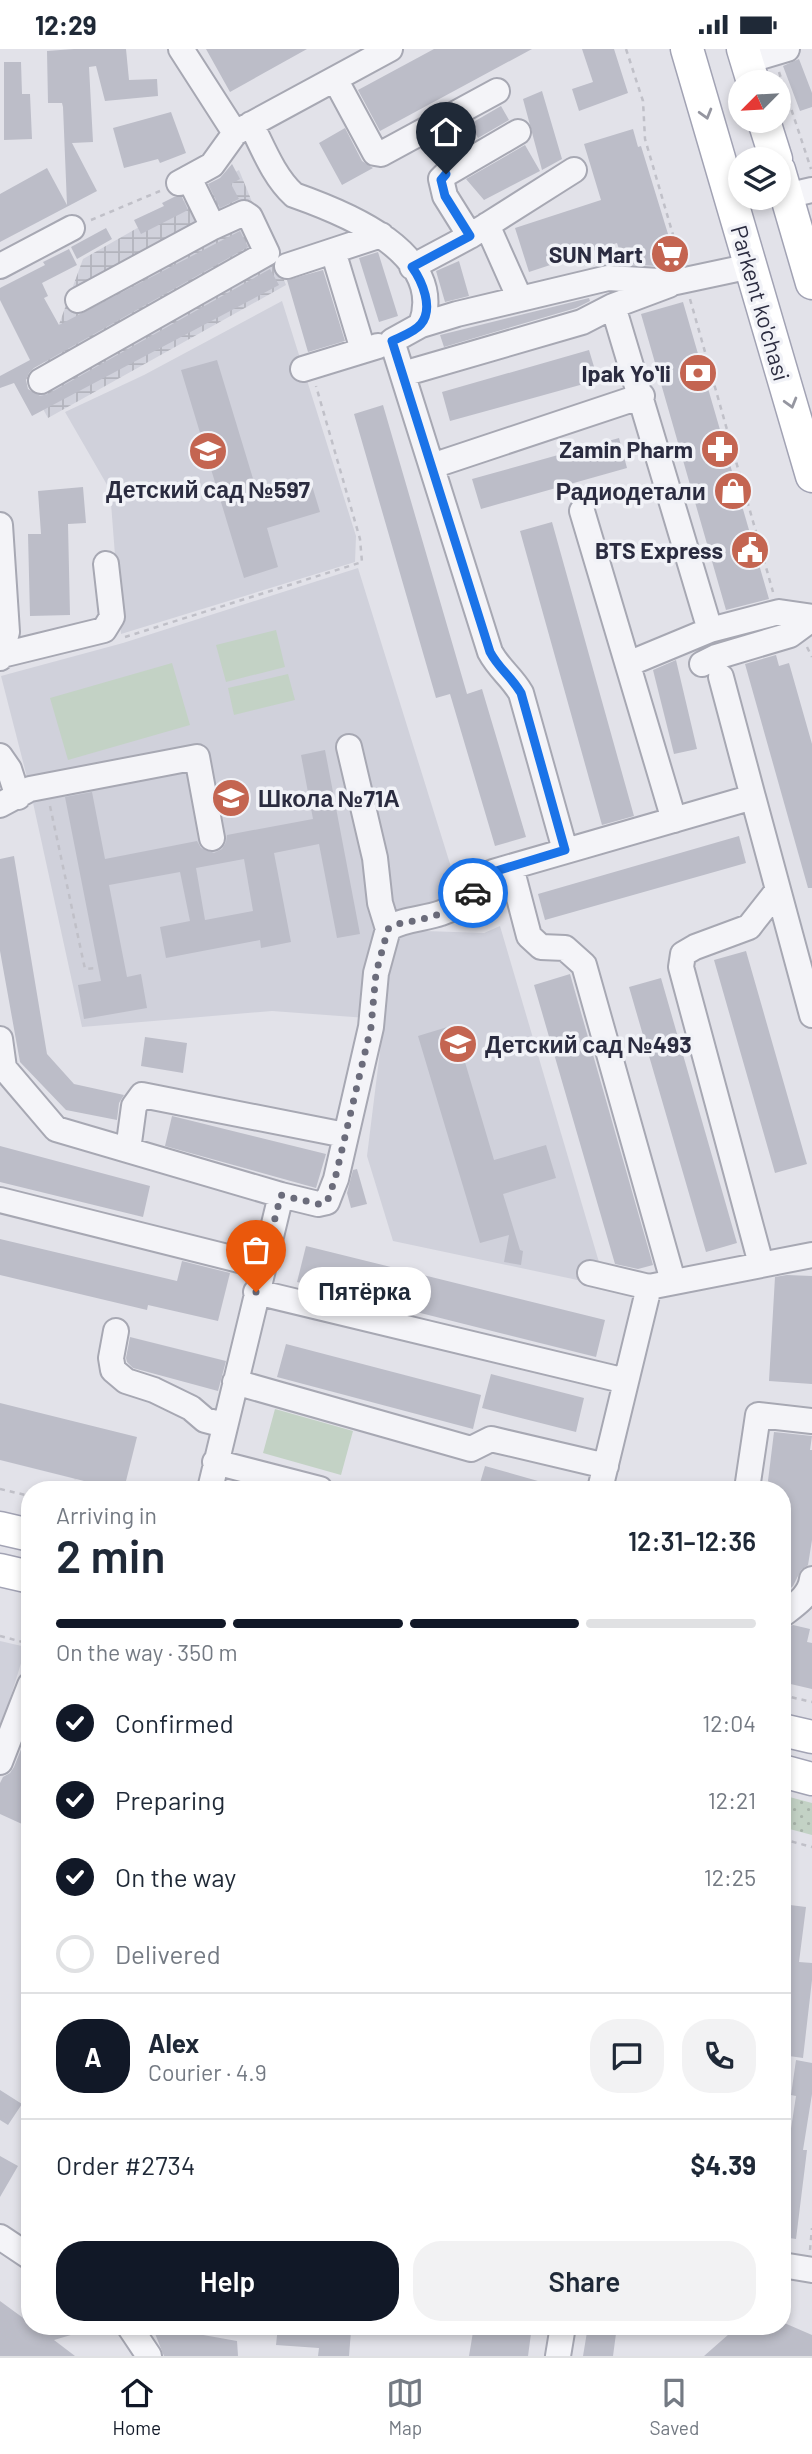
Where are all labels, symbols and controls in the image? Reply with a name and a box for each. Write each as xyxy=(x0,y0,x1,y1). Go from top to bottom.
text: 12:29 xyxy=(35,9,97,40)
north arrow xyxy=(728,70,791,133)
map controls xyxy=(728,70,791,210)
pin xyxy=(416,102,476,174)
one-way arrow xyxy=(698,108,713,120)
icon: home xyxy=(427,113,465,151)
button: layers xyxy=(728,147,791,210)
street label: Parkent ko'chasi xyxy=(725,222,797,384)
supermarket icon: SUN Mart xyxy=(649,233,691,275)
place label: SUN Mart xyxy=(549,240,643,268)
bank icon: Ipak Yoʻli xyxy=(677,352,719,394)
place label: Ipak Yoʻli xyxy=(582,359,671,387)
one-way arrow xyxy=(782,397,797,409)
pharmacy icon: Zamin Pharm xyxy=(699,428,741,470)
school or university icon: Детский сад №597 xyxy=(187,430,229,472)
place label: Zamin Pharm xyxy=(559,435,693,463)
shop icon: Радиодетали xyxy=(712,470,754,512)
place label: Детский сад №597 xyxy=(106,475,311,503)
place label: Радиодетали xyxy=(556,477,706,505)
public building icon: BTS Express xyxy=(729,529,771,571)
place label: BTS Express xyxy=(595,536,723,564)
school or university icon: Школа №71А xyxy=(210,777,252,819)
place label: Школа №71А xyxy=(258,784,400,812)
courier xyxy=(438,858,508,928)
icon: car xyxy=(454,874,492,912)
school or university icon: Детский сад №493 xyxy=(437,1023,479,1065)
place label: Детский сад №493 xyxy=(485,1030,692,1058)
pin xyxy=(226,1220,286,1292)
icon: bag xyxy=(237,1231,275,1269)
callout: Пятёрка xyxy=(298,1267,431,1317)
text: Пятёрка xyxy=(318,1277,411,1305)
text: Arriving in xyxy=(56,1501,157,1529)
text: 12:31–12:36 xyxy=(628,1525,756,1556)
text: 2 min xyxy=(56,1527,165,1582)
text: On the way · 350 m xyxy=(56,1638,238,1666)
icon: check xyxy=(56,1704,94,1742)
text: Confirmed xyxy=(115,1707,234,1738)
text: 12:04 xyxy=(702,1709,756,1737)
icon: check xyxy=(56,1781,94,1819)
text: Preparing xyxy=(115,1784,225,1815)
text: 12:21 xyxy=(708,1786,756,1814)
icon: check xyxy=(56,1858,94,1896)
text: On the way xyxy=(115,1861,236,1892)
text: 12:25 xyxy=(704,1863,756,1891)
text: Delivered xyxy=(115,1938,221,1969)
button: chat xyxy=(590,2019,664,2093)
button: phone xyxy=(682,2019,756,2093)
text: Alex xyxy=(148,2027,199,2058)
text: A xyxy=(84,2041,102,2072)
text: Courier · 4.9 xyxy=(148,2058,267,2086)
text: Order #2734 xyxy=(56,2149,195,2180)
text: $4.39 xyxy=(691,2149,756,2180)
button: Help xyxy=(56,2241,399,2321)
button: Share xyxy=(413,2241,756,2321)
tab: Home xyxy=(113,2374,161,2439)
tab: Map xyxy=(386,2374,424,2439)
tab: Saved xyxy=(650,2374,699,2439)

